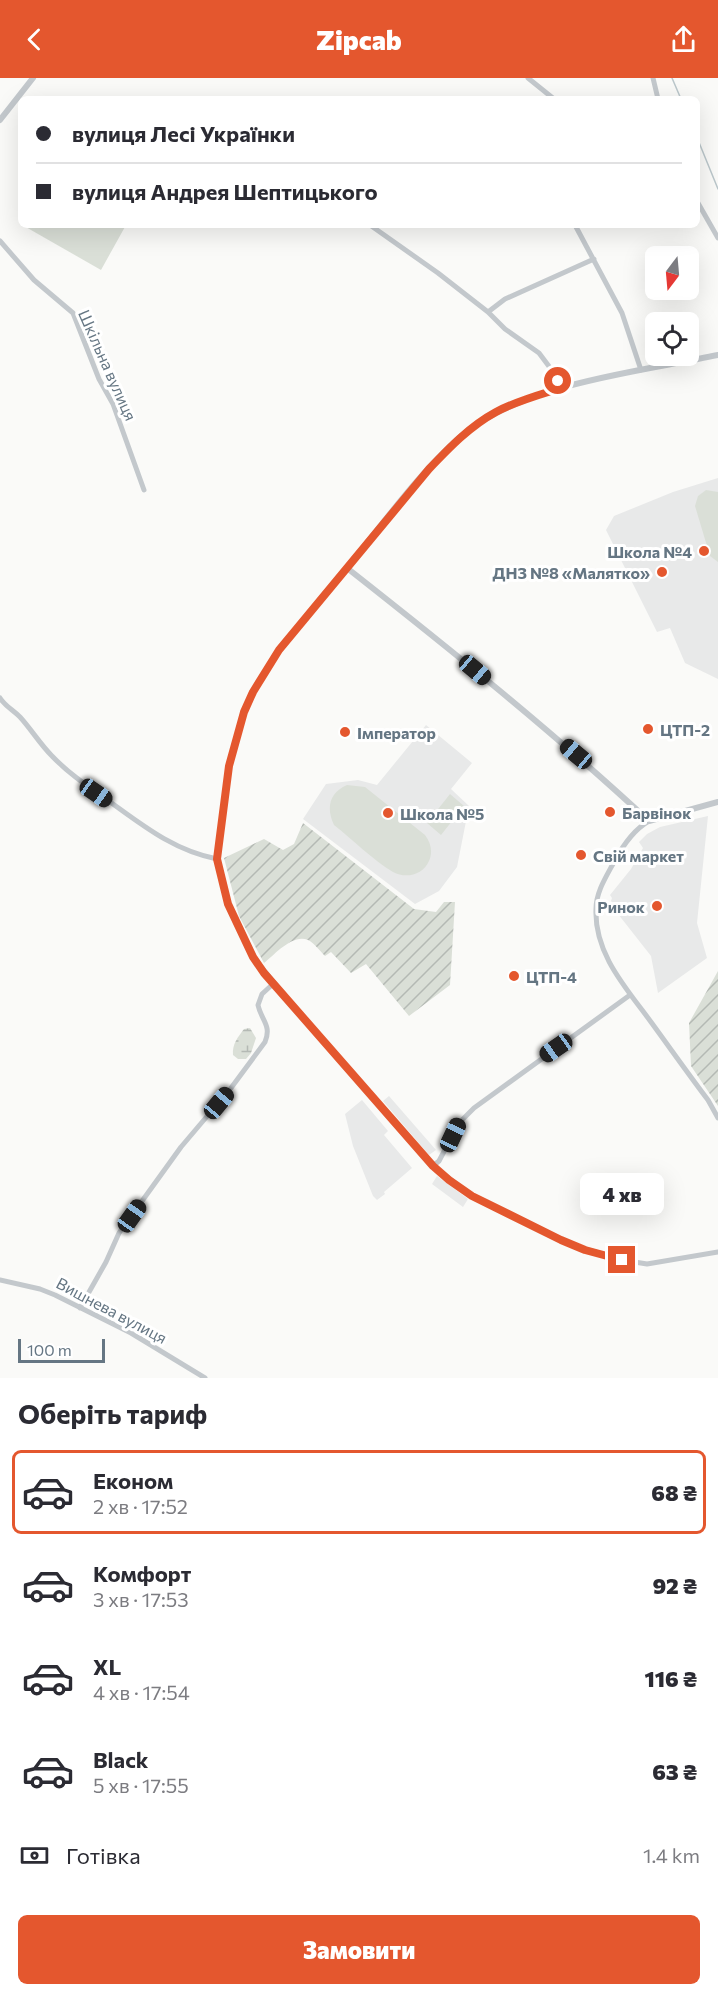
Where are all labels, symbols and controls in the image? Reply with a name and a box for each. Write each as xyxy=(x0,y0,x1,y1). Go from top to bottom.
icon: back xyxy=(18,23,51,56)
text: Zipcab xyxy=(316,23,402,56)
icon: share xyxy=(667,23,700,56)
text: вулиця Лесі Українки xyxy=(72,120,295,147)
text: вулиця Андрея Шептицького xyxy=(72,178,378,205)
north arrow xyxy=(645,246,699,300)
map controls xyxy=(645,246,699,366)
street label: Шкільна вулиця xyxy=(75,306,141,424)
button: locate xyxy=(645,312,699,366)
route start xyxy=(544,367,571,394)
place label: Школа №4 xyxy=(607,542,692,561)
marker: Школа №4 xyxy=(697,544,711,558)
place label: ДНЗ №8 «Малятко» xyxy=(493,563,650,582)
marker: ДНЗ №8 «Малятко» xyxy=(655,565,669,579)
car xyxy=(455,652,495,688)
place label: ЦТП-2 xyxy=(660,720,710,739)
marker: ЦТП-2 xyxy=(641,722,655,736)
place label: Імператор xyxy=(357,723,436,742)
marker: Імператор xyxy=(338,725,352,739)
car xyxy=(556,736,596,772)
car xyxy=(76,775,116,811)
place label: Барвінок xyxy=(622,803,691,822)
place label: Школа №5 xyxy=(400,804,484,823)
marker: Барвінок xyxy=(603,805,617,819)
marker: Школа №5 xyxy=(381,806,395,820)
place label: Свiй маркет xyxy=(593,846,684,865)
marker: Свiй маркет xyxy=(574,848,588,862)
place label: Ринок xyxy=(597,897,645,916)
marker: Ринок xyxy=(650,899,664,913)
place label: ЦТП-4 xyxy=(526,967,577,986)
marker: ЦТП-4 xyxy=(507,969,521,983)
car xyxy=(536,1030,576,1066)
car xyxy=(201,1083,237,1123)
car xyxy=(437,1115,469,1155)
callout: 4 хв xyxy=(580,1173,664,1215)
text: 4 хв xyxy=(602,1182,642,1206)
car xyxy=(114,1196,150,1236)
route end xyxy=(608,1246,635,1273)
street label: Вишнева вулиця xyxy=(53,1273,171,1347)
scale bar xyxy=(18,1336,105,1364)
text: 100 m xyxy=(27,1340,72,1359)
text: Оберіть тариф xyxy=(18,1397,207,1430)
icon: car xyxy=(21,1465,75,1519)
text: Економ xyxy=(93,1467,173,1494)
text: 68 ₴ xyxy=(651,1479,697,1506)
text: 2 хв · 17:52 xyxy=(93,1494,188,1518)
icon: car xyxy=(21,1558,75,1612)
text: Комфорт xyxy=(93,1560,191,1587)
text: 92 ₴ xyxy=(652,1572,697,1599)
text: 3 хв · 17:53 xyxy=(93,1587,189,1611)
icon: car xyxy=(21,1651,75,1705)
text: XL xyxy=(93,1653,121,1680)
text: 116 ₴ xyxy=(644,1665,697,1692)
text: 4 хв · 17:54 xyxy=(93,1680,190,1704)
icon: car xyxy=(21,1744,75,1798)
text: Black xyxy=(93,1746,148,1773)
text: 63 ₴ xyxy=(652,1758,697,1785)
text: 5 хв · 17:55 xyxy=(93,1773,189,1797)
icon: cash xyxy=(18,1839,51,1872)
text: Готівка xyxy=(66,1842,141,1869)
text: 1.4 km xyxy=(643,1843,700,1867)
button: Замовити xyxy=(18,1915,700,1984)

